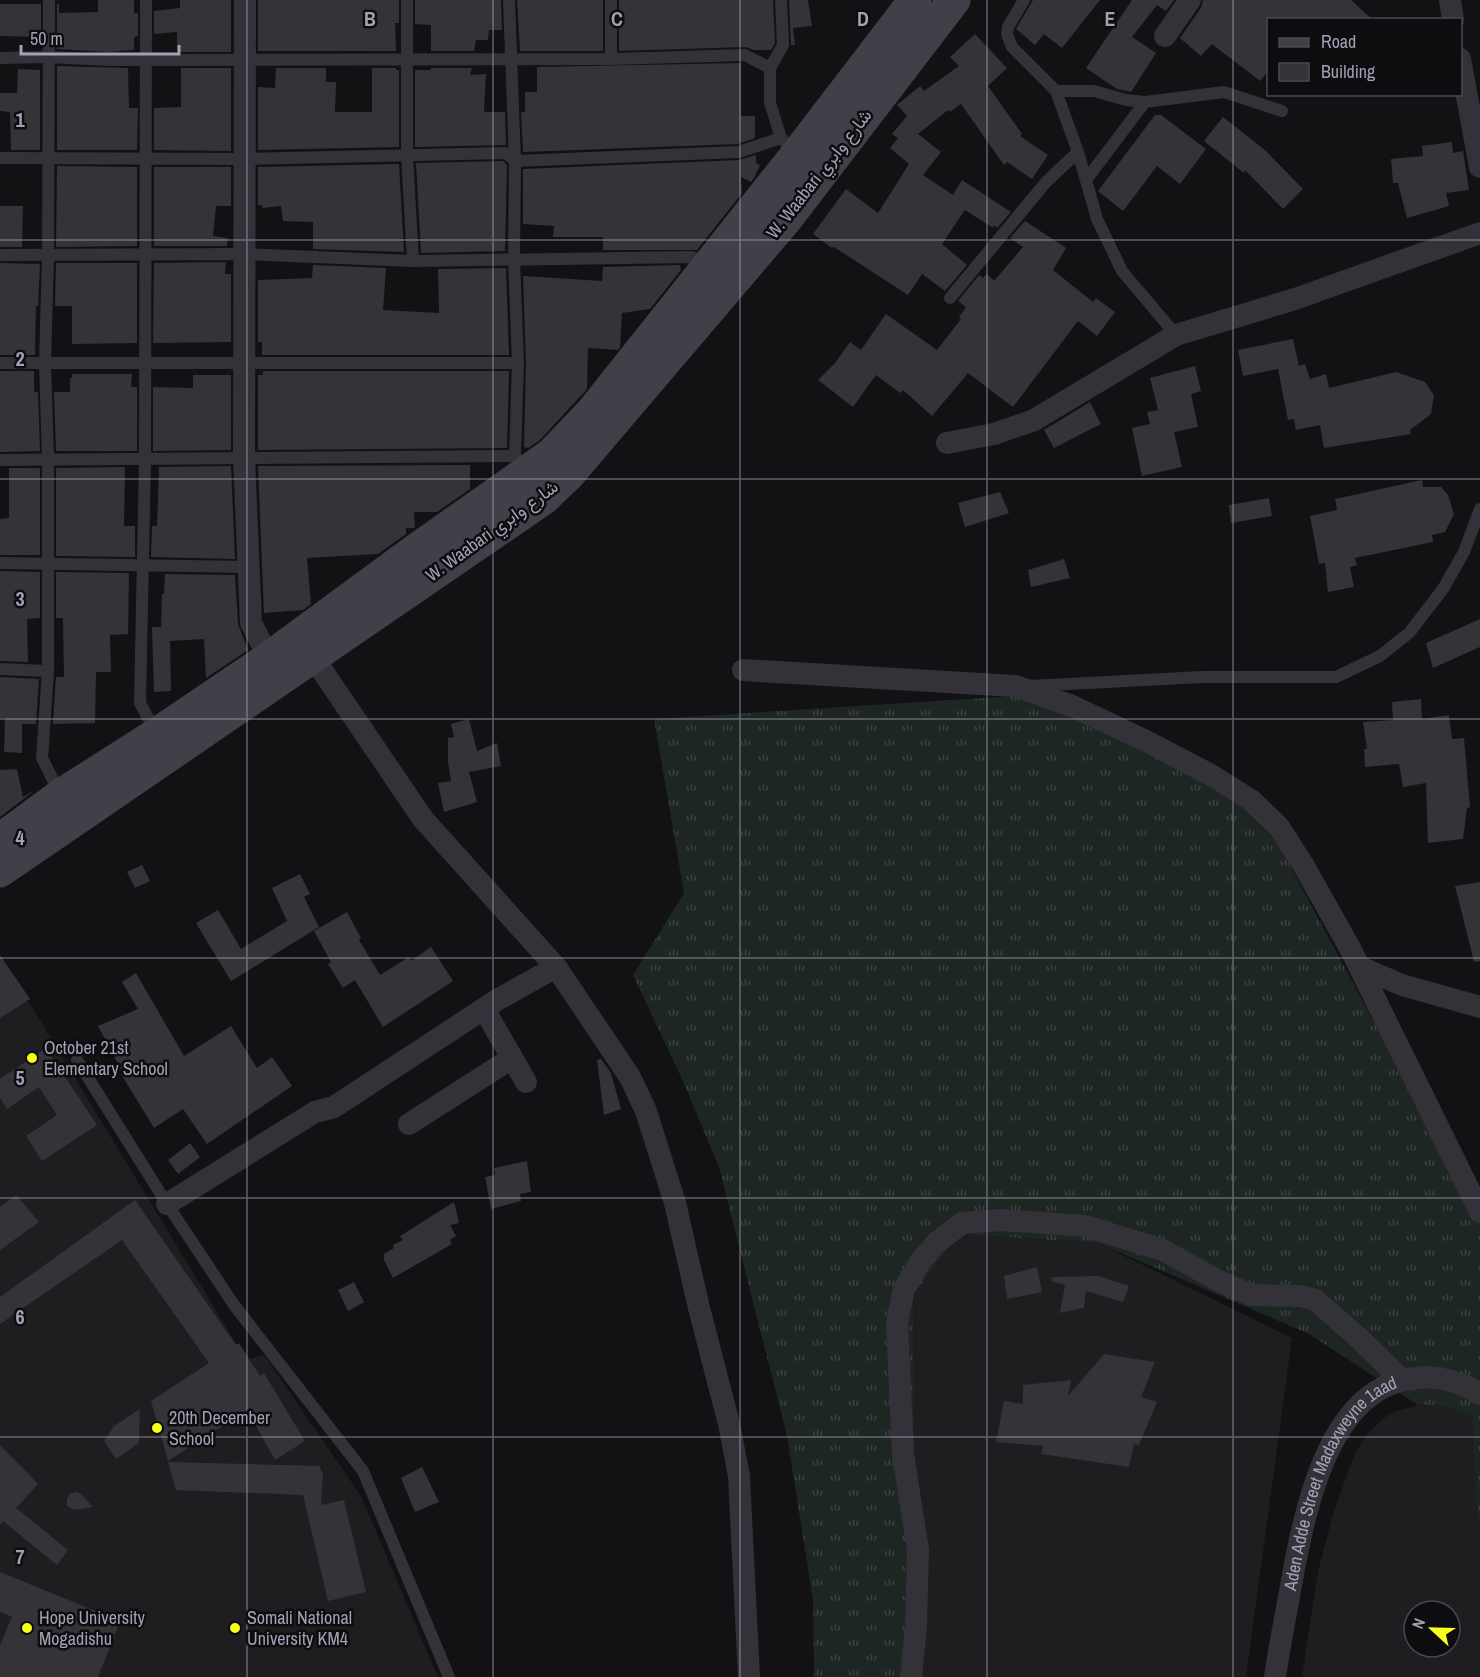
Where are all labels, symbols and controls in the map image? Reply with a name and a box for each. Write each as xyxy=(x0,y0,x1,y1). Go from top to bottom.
text: B xyxy=(364,5,376,32)
text: C xyxy=(611,5,623,32)
text: D xyxy=(857,5,869,32)
text: E xyxy=(1105,5,1116,32)
scale bar xyxy=(21,18,178,56)
legend xyxy=(1267,18,1462,96)
text: 50 m xyxy=(30,26,63,51)
text: Road xyxy=(1321,29,1356,54)
text: Building xyxy=(1321,59,1376,84)
street label: W. Waabari شارع وابري xyxy=(760,104,880,246)
text: 1 xyxy=(15,106,25,133)
text: 2 xyxy=(15,345,25,372)
street label: W. Waabari شارع وابري xyxy=(420,474,565,590)
text: 3 xyxy=(15,585,25,612)
text: 4 xyxy=(15,824,25,851)
place label: October 21st Elementary School xyxy=(44,1035,168,1081)
marker: October 21st Elementary School xyxy=(25,1051,39,1065)
text: 5 xyxy=(15,1064,25,1091)
text: 6 xyxy=(15,1303,25,1330)
street label: Aden Adde Street Madaxweyne 1aad xyxy=(1277,1370,1400,1594)
place label: 20th December School xyxy=(169,1405,270,1451)
marker: 20th December School xyxy=(150,1421,164,1435)
text: 7 xyxy=(15,1543,25,1570)
north arrow xyxy=(1402,1599,1462,1659)
place label: Hope University Mogadishu xyxy=(39,1605,145,1651)
place label: Somali National University KM4 xyxy=(247,1605,352,1651)
text: N xyxy=(1406,1615,1430,1632)
marker: Hope University Mogadishu xyxy=(20,1621,34,1635)
marker: Somali National University KM4 xyxy=(228,1621,242,1635)

